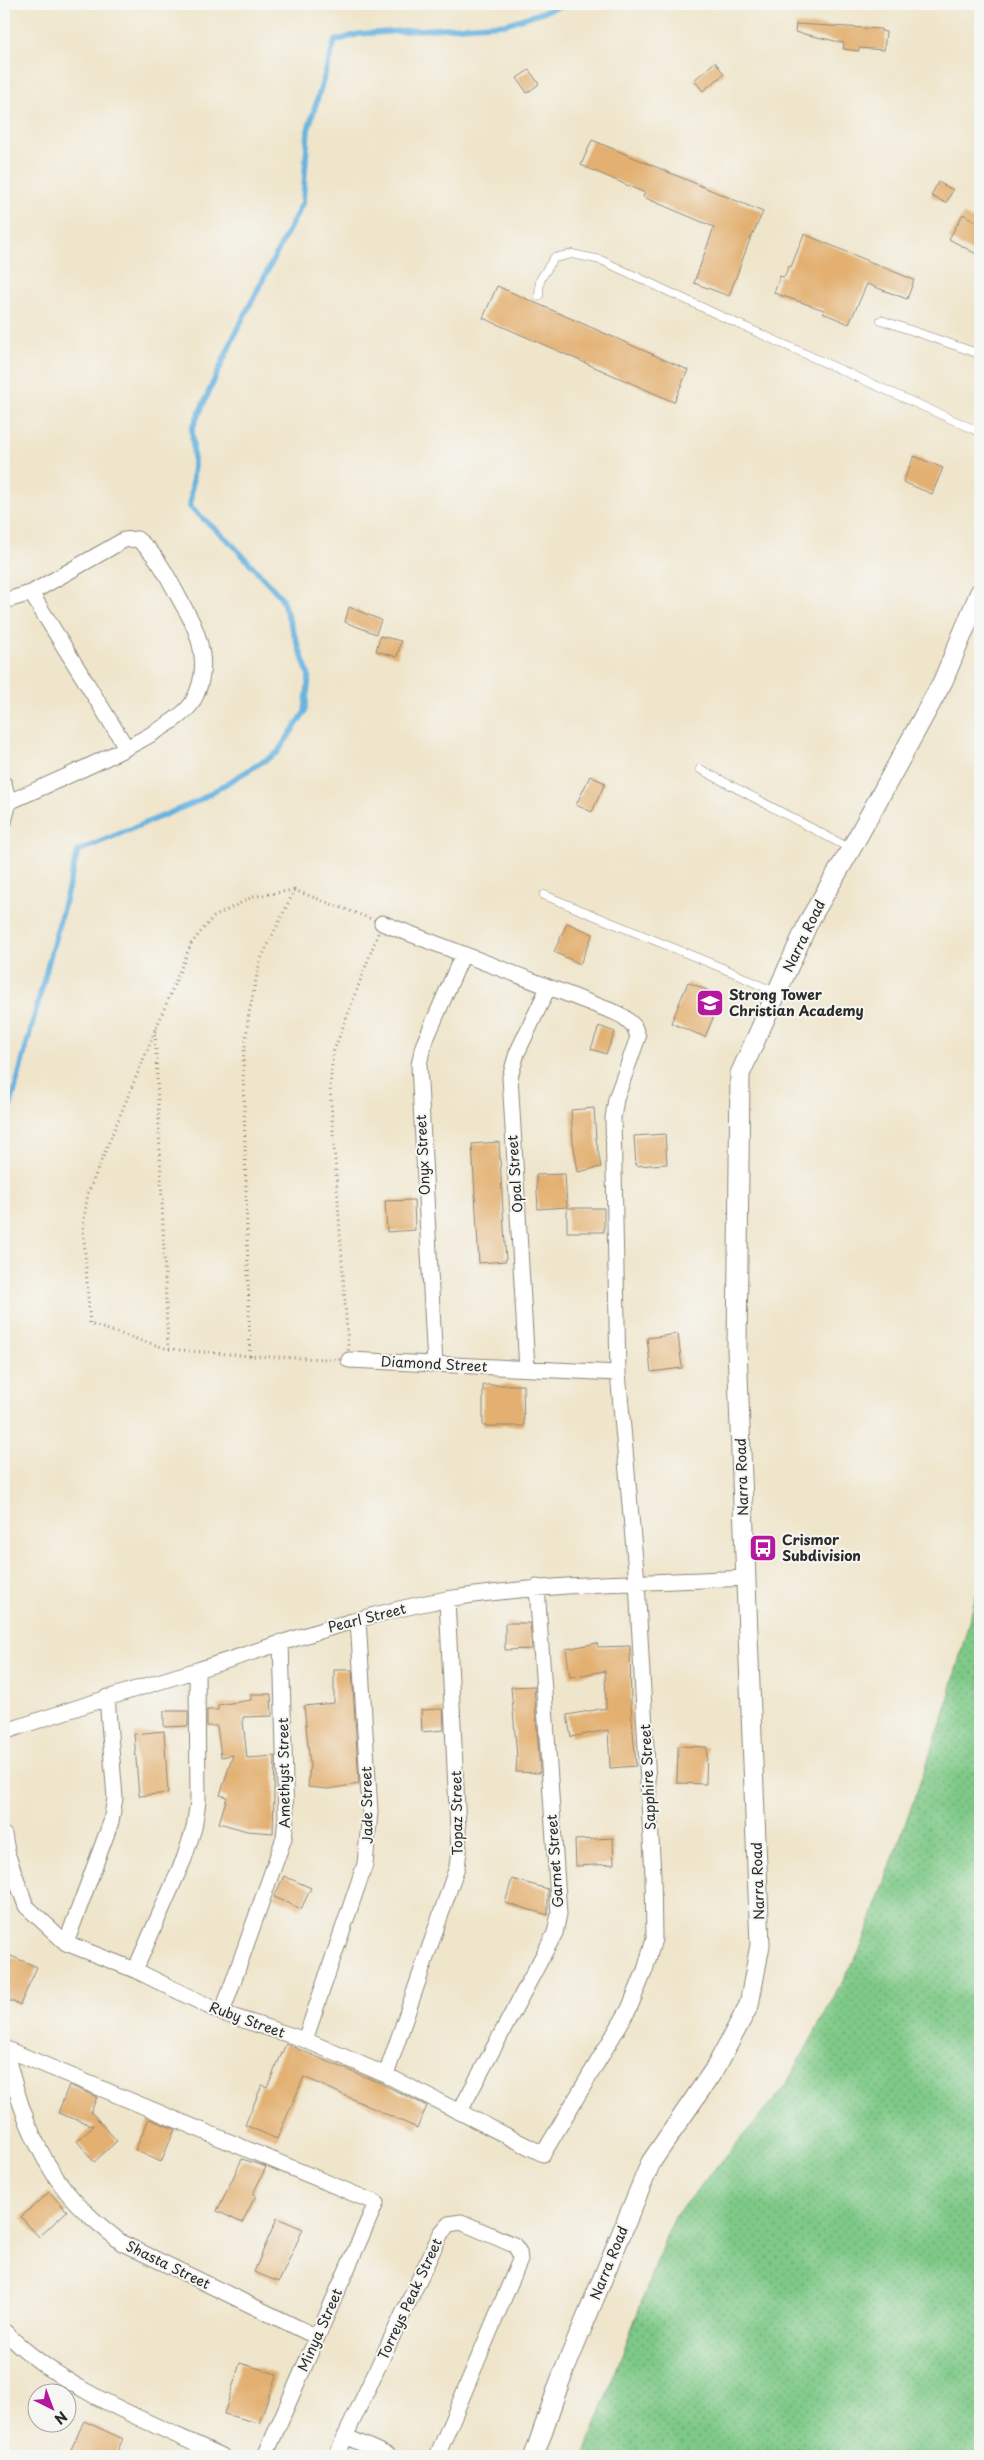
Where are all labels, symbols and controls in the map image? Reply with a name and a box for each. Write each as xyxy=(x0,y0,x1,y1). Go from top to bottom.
street label: Narra Road xyxy=(777,896,830,975)
place label: Strong Tower Christian Academy xyxy=(729,984,864,1021)
school or university icon: Strong Tower Christian Academy xyxy=(695,988,725,1018)
street label: Onyx Street xyxy=(410,1114,435,1196)
street label: Opal Street xyxy=(501,1134,528,1214)
street label: Diamond Street xyxy=(380,1350,488,1377)
street label: Narra Road xyxy=(730,1438,753,1516)
place label: Crismor Subdivision xyxy=(782,1529,861,1566)
bus stop icon: Crismor Subdivision xyxy=(748,1533,778,1563)
street label: Pearl Street xyxy=(326,1598,408,1637)
street label: Amethyst Street xyxy=(272,1717,295,1829)
street label: Sapphire Street xyxy=(634,1723,661,1831)
street label: Jade Street xyxy=(355,1766,378,1844)
street label: Topaz Street xyxy=(445,1770,468,1856)
street label: Garnet Street xyxy=(541,1813,568,1908)
street label: Narra Road xyxy=(746,1842,769,1920)
street label: Ruby Street xyxy=(206,1996,288,2043)
street label: Narra Road xyxy=(584,2223,633,2303)
street label: Torreys Peak Street xyxy=(372,2234,447,2363)
street label: Shasta Street xyxy=(122,2235,214,2294)
street label: Minya Street xyxy=(292,2285,347,2375)
north arrow xyxy=(28,2382,78,2432)
text: N xyxy=(50,2407,72,2430)

